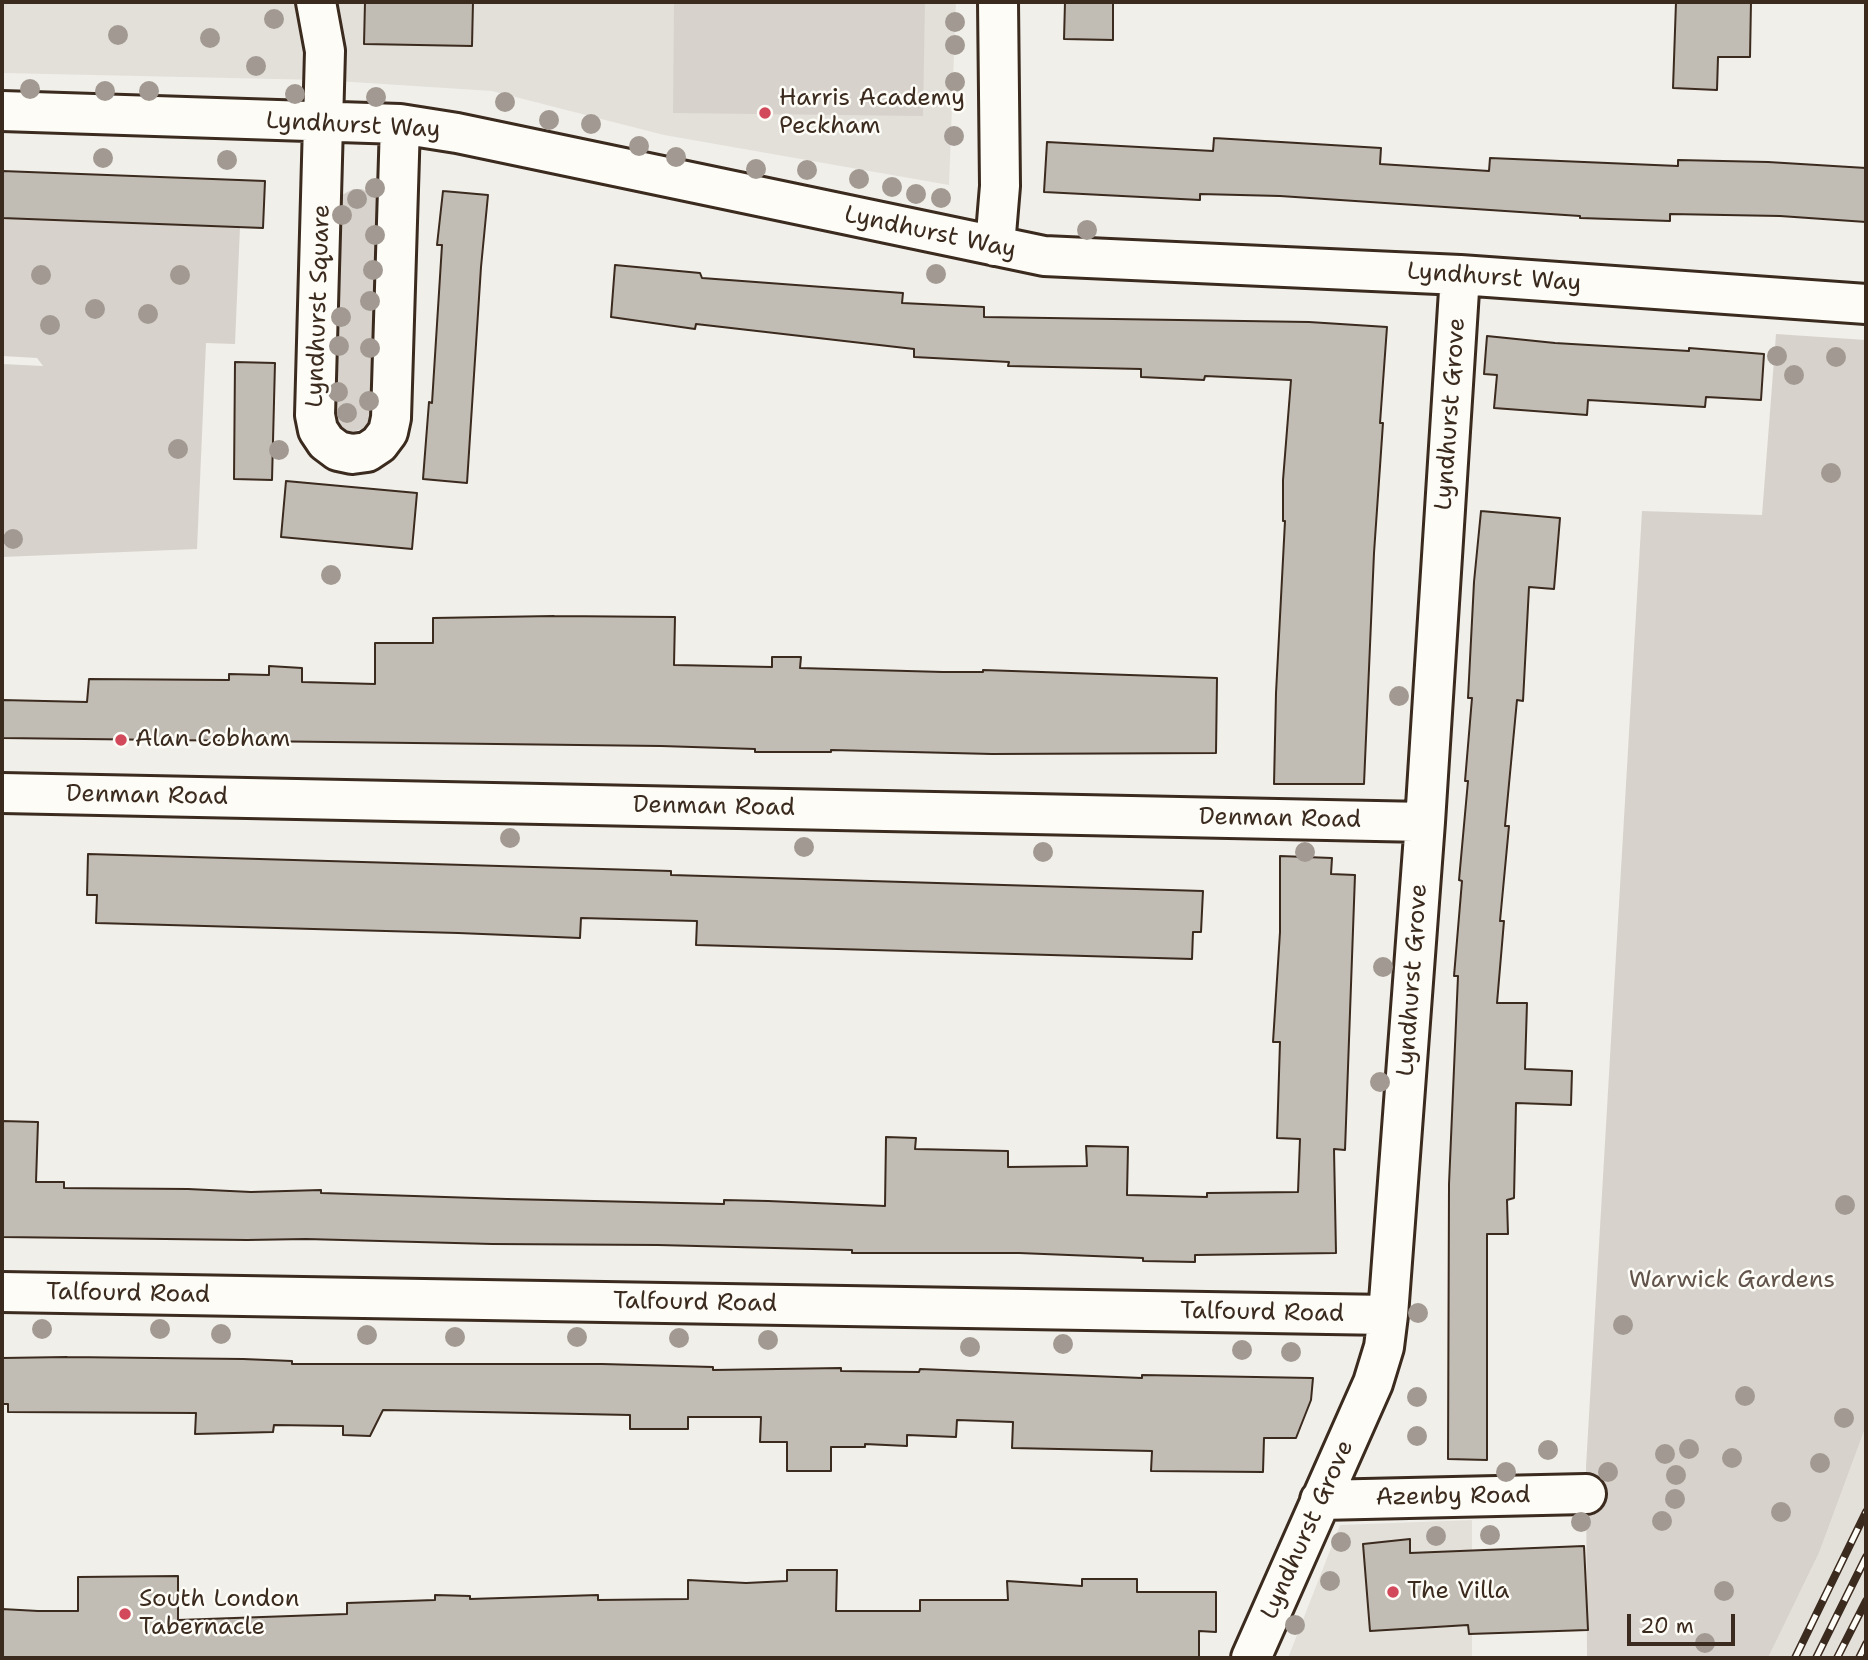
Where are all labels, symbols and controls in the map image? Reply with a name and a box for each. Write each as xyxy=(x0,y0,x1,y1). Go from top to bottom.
place label: Harris Academy Peckham xyxy=(779,85,965,141)
marker: Harris Academy Peckham xyxy=(757,105,773,121)
street label: Lyndhurst Way xyxy=(265,107,441,145)
street label: Lyndhurst Way xyxy=(842,201,1018,265)
street label: Lyndhurst Square xyxy=(301,204,337,408)
street label: Lyndhurst Way xyxy=(1406,258,1582,298)
street label: Lyndhurst Grove xyxy=(1430,317,1472,511)
place label: Alan Cobham xyxy=(135,726,290,754)
marker: Alan Cobham xyxy=(113,732,129,748)
street label: Denman Road xyxy=(66,780,228,812)
street label: Denman Road xyxy=(633,791,795,823)
street label: Denman Road xyxy=(1199,803,1361,835)
street label: Lyndhurst Grove xyxy=(1392,883,1434,1077)
park label: Warwick Gardens xyxy=(1629,1267,1835,1295)
street label: Talfourd Road xyxy=(46,1278,210,1310)
street label: Talfourd Road xyxy=(613,1287,777,1319)
street label: Talfourd Road xyxy=(1180,1297,1344,1329)
street label: Lyndhurst Grove xyxy=(1256,1436,1360,1624)
street label: Azenby Road xyxy=(1375,1481,1531,1513)
place label: The Villa xyxy=(1407,1578,1509,1606)
marker: The Villa xyxy=(1385,1584,1401,1600)
place label: South London Tabernacle xyxy=(139,1586,299,1642)
scale bar xyxy=(1630,1600,1738,1644)
marker: South London Tabernacle xyxy=(117,1606,133,1622)
text: 20 m xyxy=(1640,1612,1694,1640)

